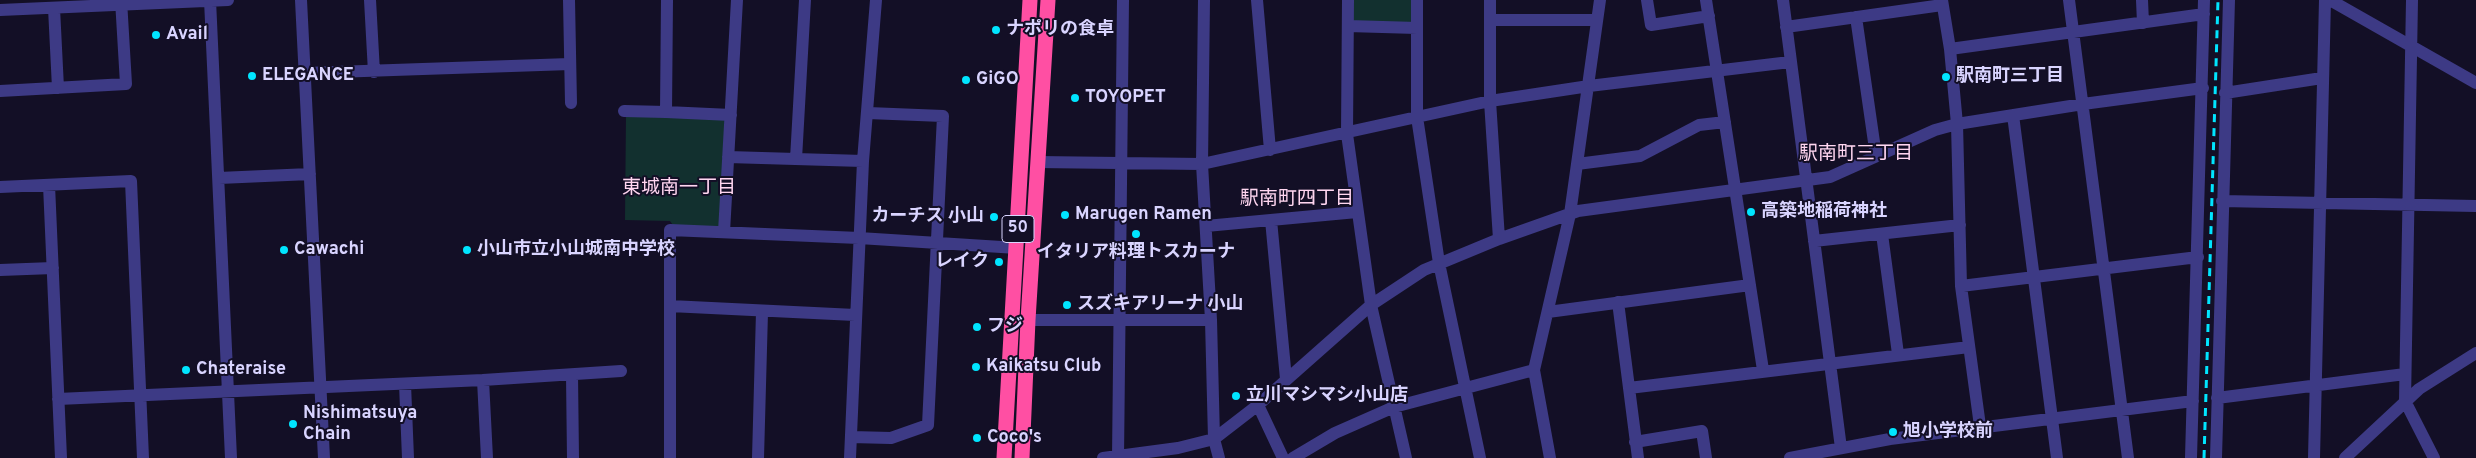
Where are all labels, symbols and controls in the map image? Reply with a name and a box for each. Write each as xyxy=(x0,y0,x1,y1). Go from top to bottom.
place label: ナポリの食卓 xyxy=(1006,19,1114,41)
place label: Avail xyxy=(166,24,208,46)
marker: ナポリの食卓 xyxy=(990,24,1002,36)
marker: Avail xyxy=(150,29,162,41)
place label: ELEGANCE xyxy=(262,65,354,87)
place label: 駅南町三丁目 xyxy=(1956,66,2064,88)
place label: GiGO xyxy=(976,69,1019,91)
marker: ELEGANCE xyxy=(246,70,258,82)
marker: 駅南町三丁目 xyxy=(1940,71,1952,83)
marker: GiGO xyxy=(960,74,972,86)
place label: TOYOPET xyxy=(1085,87,1166,109)
marker: TOYOPET xyxy=(1069,92,1081,104)
district label: 駅南町三丁目 xyxy=(1799,144,1913,166)
district label: 東城南一丁目 xyxy=(622,178,736,200)
district label: 駅南町四丁目 xyxy=(1240,189,1354,211)
place label: 高築地稲荷神社 xyxy=(1761,201,1887,223)
place label: Marugen Ramen xyxy=(1075,204,1212,226)
place label: カーチス 小山 xyxy=(872,206,984,228)
marker: 高築地稲荷神社 xyxy=(1745,206,1757,218)
marker: Marugen Ramen xyxy=(1059,209,1071,221)
marker: カーチス 小山 xyxy=(988,211,1000,223)
road number: 50 xyxy=(1002,215,1034,242)
marker: イタリア料理トスカーナ xyxy=(1130,228,1142,240)
place label: Cawachi xyxy=(294,239,364,261)
place label: 小山市立小山城南中学校 xyxy=(477,239,675,261)
place label: イタリア料理トスカーナ xyxy=(1037,242,1235,264)
marker: Cawachi xyxy=(278,244,290,256)
marker: 小山市立小山城南中学校 xyxy=(461,244,473,256)
place label: レイク xyxy=(935,251,989,273)
marker: レイク xyxy=(993,256,1005,268)
place label: スズキアリーナ 小山 xyxy=(1077,294,1243,316)
marker: スズキアリーナ 小山 xyxy=(1061,299,1073,311)
place label: フジ xyxy=(987,316,1023,338)
marker: フジ xyxy=(971,321,983,333)
place label: Kaikatsu Club xyxy=(986,356,1101,378)
place label: Chateraise xyxy=(196,359,286,381)
marker: Kaikatsu Club xyxy=(970,361,982,373)
marker: Chateraise xyxy=(180,364,192,376)
place label: 立川マシマシ小山店 xyxy=(1246,385,1408,407)
marker: 立川マシマシ小山店 xyxy=(1230,390,1242,402)
place label: Nishimatsuya Chain xyxy=(303,403,417,446)
marker: Nishimatsuya Chain xyxy=(287,418,299,430)
place label: 旭小学校前 xyxy=(1903,421,1993,443)
marker: 旭小学校前 xyxy=(1887,426,1899,438)
place label: Coco's xyxy=(987,427,1042,449)
marker: Coco's xyxy=(971,432,983,444)

